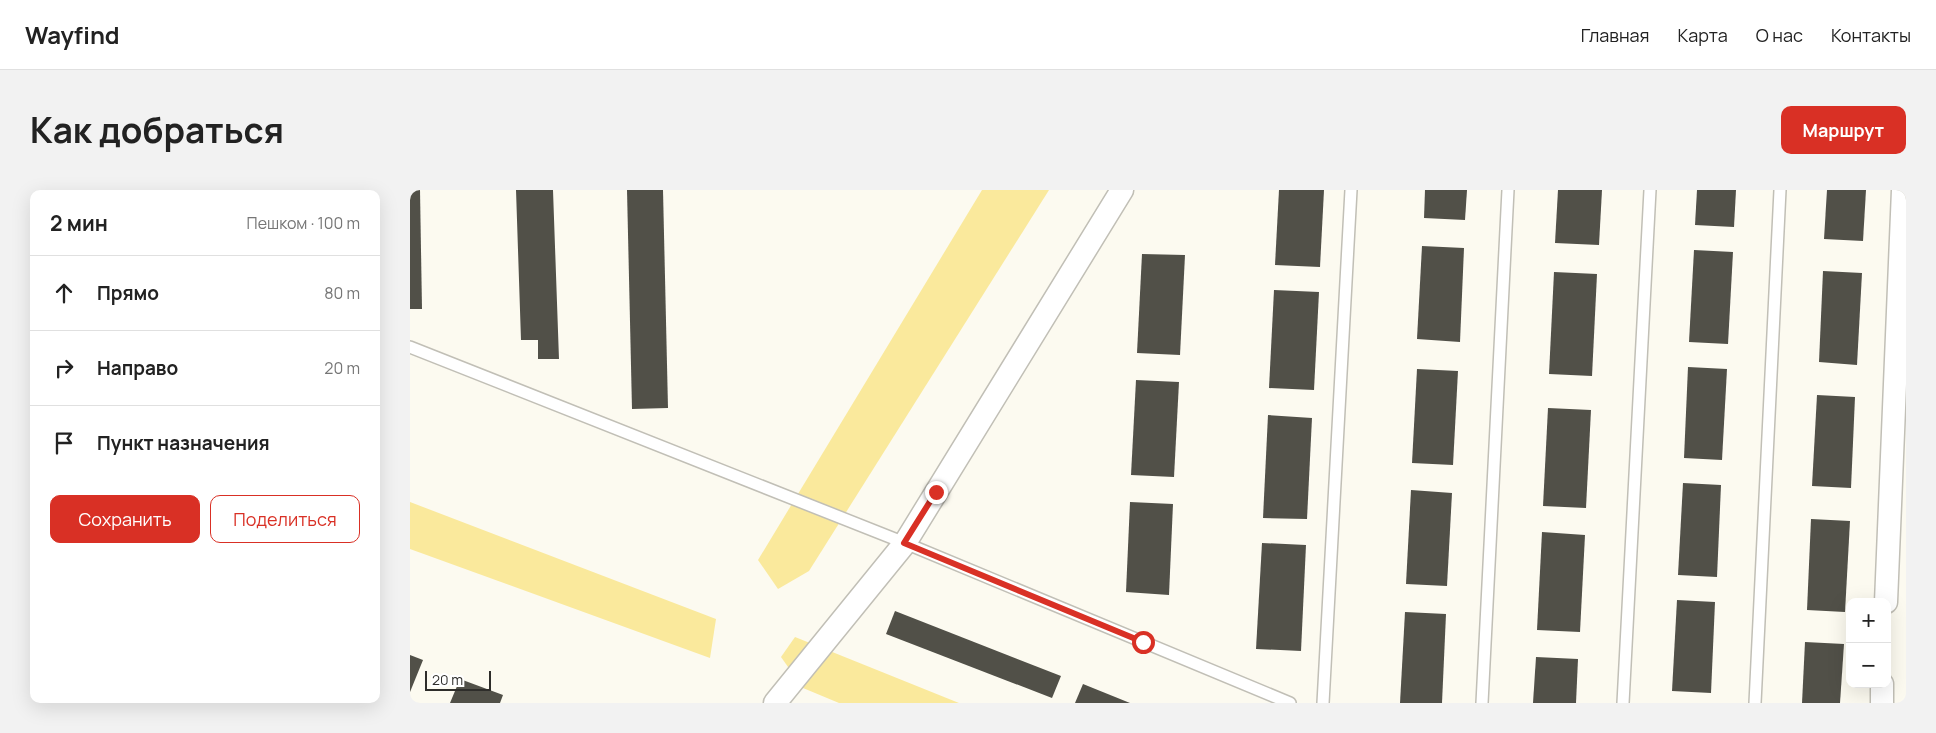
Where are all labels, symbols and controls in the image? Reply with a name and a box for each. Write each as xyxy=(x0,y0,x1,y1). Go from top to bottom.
text: Wayfind xyxy=(25,18,120,51)
text: Главная xyxy=(1581,23,1650,47)
text: Карта xyxy=(1678,23,1728,47)
text: О нас xyxy=(1756,23,1803,47)
text: Контакты xyxy=(1831,23,1911,47)
text: Как добраться xyxy=(30,106,284,154)
button: Маршрут xyxy=(1781,106,1906,154)
text: 2 мин xyxy=(50,209,108,237)
text: Пешком · 100 m xyxy=(247,212,360,234)
icon: ahead xyxy=(50,279,78,307)
text: Прямо xyxy=(97,280,159,306)
text: 80 m xyxy=(324,282,360,304)
icon: right xyxy=(50,354,78,382)
text: Направо xyxy=(97,355,178,381)
text: 20 m xyxy=(324,357,360,379)
icon: arrive xyxy=(50,429,78,457)
text: Пункт назначения xyxy=(97,430,270,456)
route end xyxy=(925,481,948,504)
button: Сохранить xyxy=(50,495,200,543)
button: Поделиться xyxy=(210,495,360,543)
map controls xyxy=(1846,598,1891,688)
button: + xyxy=(1846,598,1891,643)
route start xyxy=(1132,631,1155,654)
button: − xyxy=(1846,643,1891,688)
scale bar xyxy=(425,668,491,691)
text: 20 m xyxy=(432,670,463,689)

